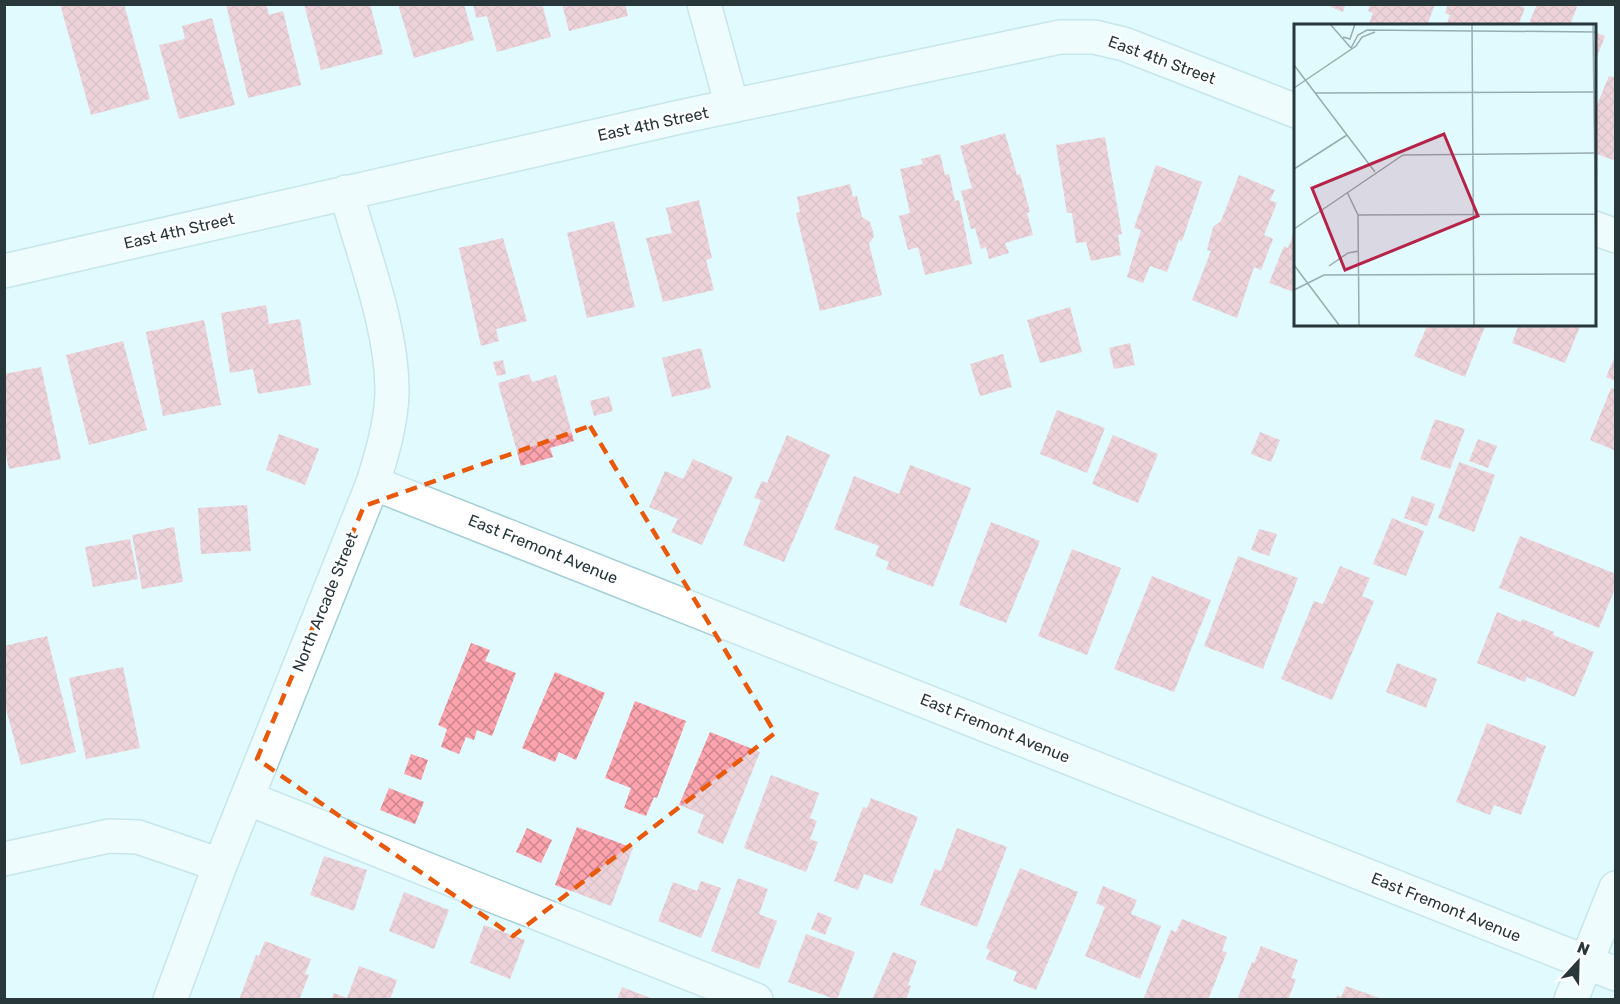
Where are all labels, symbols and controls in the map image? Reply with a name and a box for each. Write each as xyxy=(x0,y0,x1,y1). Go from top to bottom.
inset map xyxy=(1294,24,1596,326)
street label: East 4th Street xyxy=(1106,32,1218,88)
street label: East 4th Street xyxy=(596,103,710,145)
street label: East 4th Street xyxy=(122,209,236,253)
street label: East Fremont Avenue xyxy=(465,510,621,588)
street label: North Arcade Street xyxy=(288,529,362,675)
street label: East Fremont Avenue xyxy=(917,689,1073,767)
street label: East Fremont Avenue xyxy=(1368,868,1524,946)
north arrow xyxy=(1548,932,1608,992)
text: N xyxy=(1575,938,1592,960)

